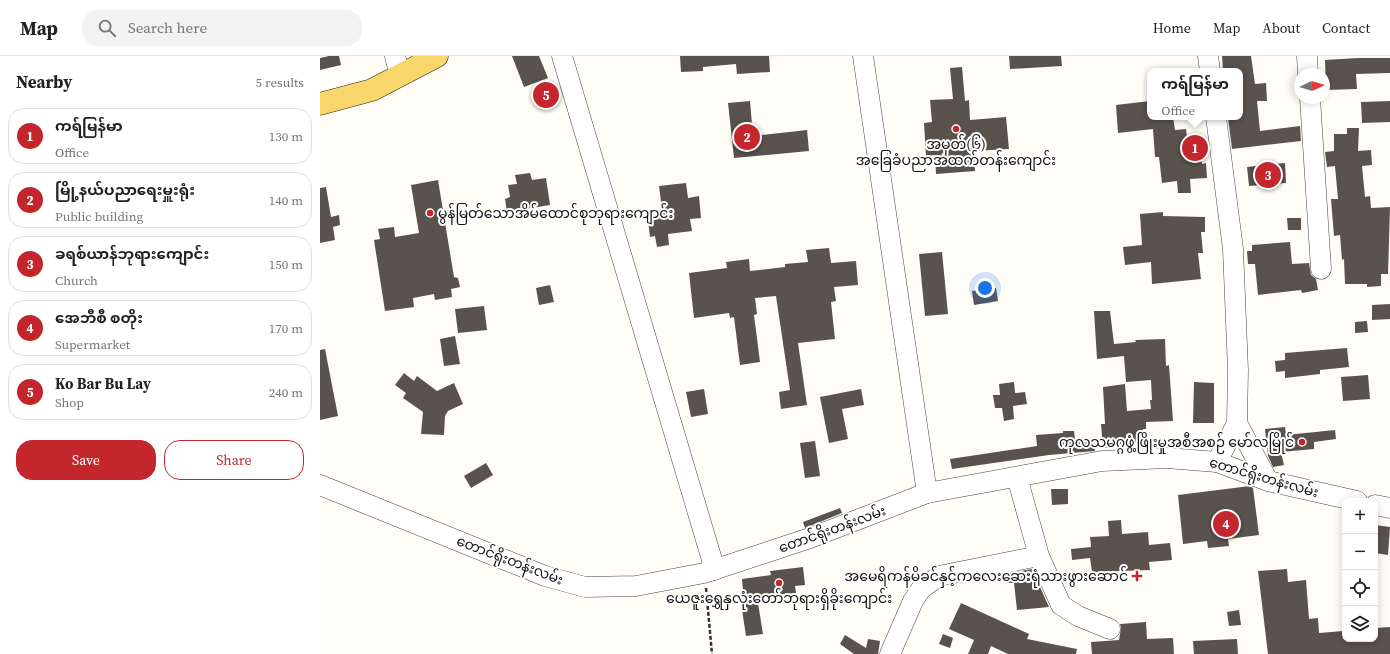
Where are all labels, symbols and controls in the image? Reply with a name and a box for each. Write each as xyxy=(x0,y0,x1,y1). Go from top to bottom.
search box xyxy=(82,10,362,46)
text: Map xyxy=(20,15,58,41)
icon: search xyxy=(96,17,118,39)
text: Search here xyxy=(128,17,207,38)
text: Home xyxy=(1153,18,1191,38)
text: Map xyxy=(1213,18,1240,38)
text: About xyxy=(1262,18,1300,38)
text: Contact xyxy=(1322,18,1370,38)
popup xyxy=(1147,68,1243,120)
north arrow xyxy=(1294,68,1330,104)
text: Nearby xyxy=(16,70,72,94)
text: ကရ်မြန်မာ xyxy=(1161,73,1229,94)
text: 5 results xyxy=(256,74,304,91)
pin: 5 xyxy=(533,80,559,110)
text: Office xyxy=(1161,102,1195,119)
text: ကရ်မြန်မာ xyxy=(55,115,123,136)
pin: 2 xyxy=(734,122,760,152)
marker: အမှတ်(၆) အခြေခံပညာအထက်တန်းကျောင်း xyxy=(951,124,961,134)
text: 1 xyxy=(26,128,34,145)
text: 130 m xyxy=(269,128,303,145)
pin: 1 xyxy=(1182,133,1208,163)
place label: အမှတ်(၆) အခြေခံပညာအထက်တန်းကျောင်း xyxy=(856,134,1056,172)
text: Office xyxy=(55,144,89,161)
pin: 3 xyxy=(1255,160,1281,190)
text: မြို့နယ်ပညာရေးမှူးရုံး xyxy=(55,179,195,200)
text: 2 xyxy=(26,192,34,209)
text: 140 m xyxy=(269,192,303,209)
place label: မွန်မြတ်သောအိမ်ထောင်စုဘုရားကျောင်း xyxy=(438,203,673,225)
text: Public building xyxy=(55,208,143,225)
marker: မွန်မြတ်သောအိမ်ထောင်စုဘုရားကျောင်း xyxy=(425,208,435,218)
text: ခရစ်ယာန်ဘုရားကျောင်း xyxy=(55,243,209,264)
text: 3 xyxy=(26,256,34,273)
text: 150 m xyxy=(269,256,303,273)
text: Church xyxy=(55,272,98,289)
your location xyxy=(975,278,995,298)
text: အေဘီစီ စတိုး xyxy=(55,307,143,328)
text: 4 xyxy=(26,320,34,337)
text: 170 m xyxy=(269,320,303,337)
text: Supermarket xyxy=(55,336,130,353)
text: Ko Bar Bu Lay xyxy=(55,373,151,394)
text: 5 xyxy=(26,384,34,401)
text: 240 m xyxy=(269,384,303,401)
text: Shop xyxy=(55,394,84,411)
place label: ကုလသမဂ္ဂဖွံ့ဖြိုးမှုအစီအစဉ် မော်လမြိုင် xyxy=(1059,432,1294,455)
marker: ကုလသမဂ္ဂဖွံ့ဖြိုးမှုအစီအစဉ် မော်လမြိုင် xyxy=(1297,437,1307,447)
button: Save xyxy=(16,440,156,480)
button: Share xyxy=(164,440,304,480)
street label: တောင်ရိုးတန်းလမ်း xyxy=(1206,452,1321,504)
map controls xyxy=(1342,498,1378,642)
button: + xyxy=(1342,498,1378,534)
street label: တောင်ရိုးတန်းလမ်း xyxy=(776,500,889,560)
pin: 4 xyxy=(1213,509,1239,539)
street label: တောင်ရိုးတန်းလမ်း xyxy=(453,530,566,591)
button: − xyxy=(1342,534,1378,570)
place label: အမေရိကန်မိခင်နှင့်ကလေးဆေးရုံသားဖွားဆောင် xyxy=(844,566,1128,588)
marker: အမေရိကန်မိခင်နှင့်ကလေးဆေးရုံသားဖွားဆောင် xyxy=(1131,570,1143,582)
button: locate xyxy=(1342,570,1378,606)
marker: ယေဇူးရွှေနှလုံးတော်ဘုရားရှိခိုးကျောင်း xyxy=(774,578,784,588)
place label: ယေဇူးရွှေနှလုံးတော်ဘုရားရှိခိုးကျောင်း xyxy=(666,588,892,610)
button: layers xyxy=(1342,606,1378,642)

